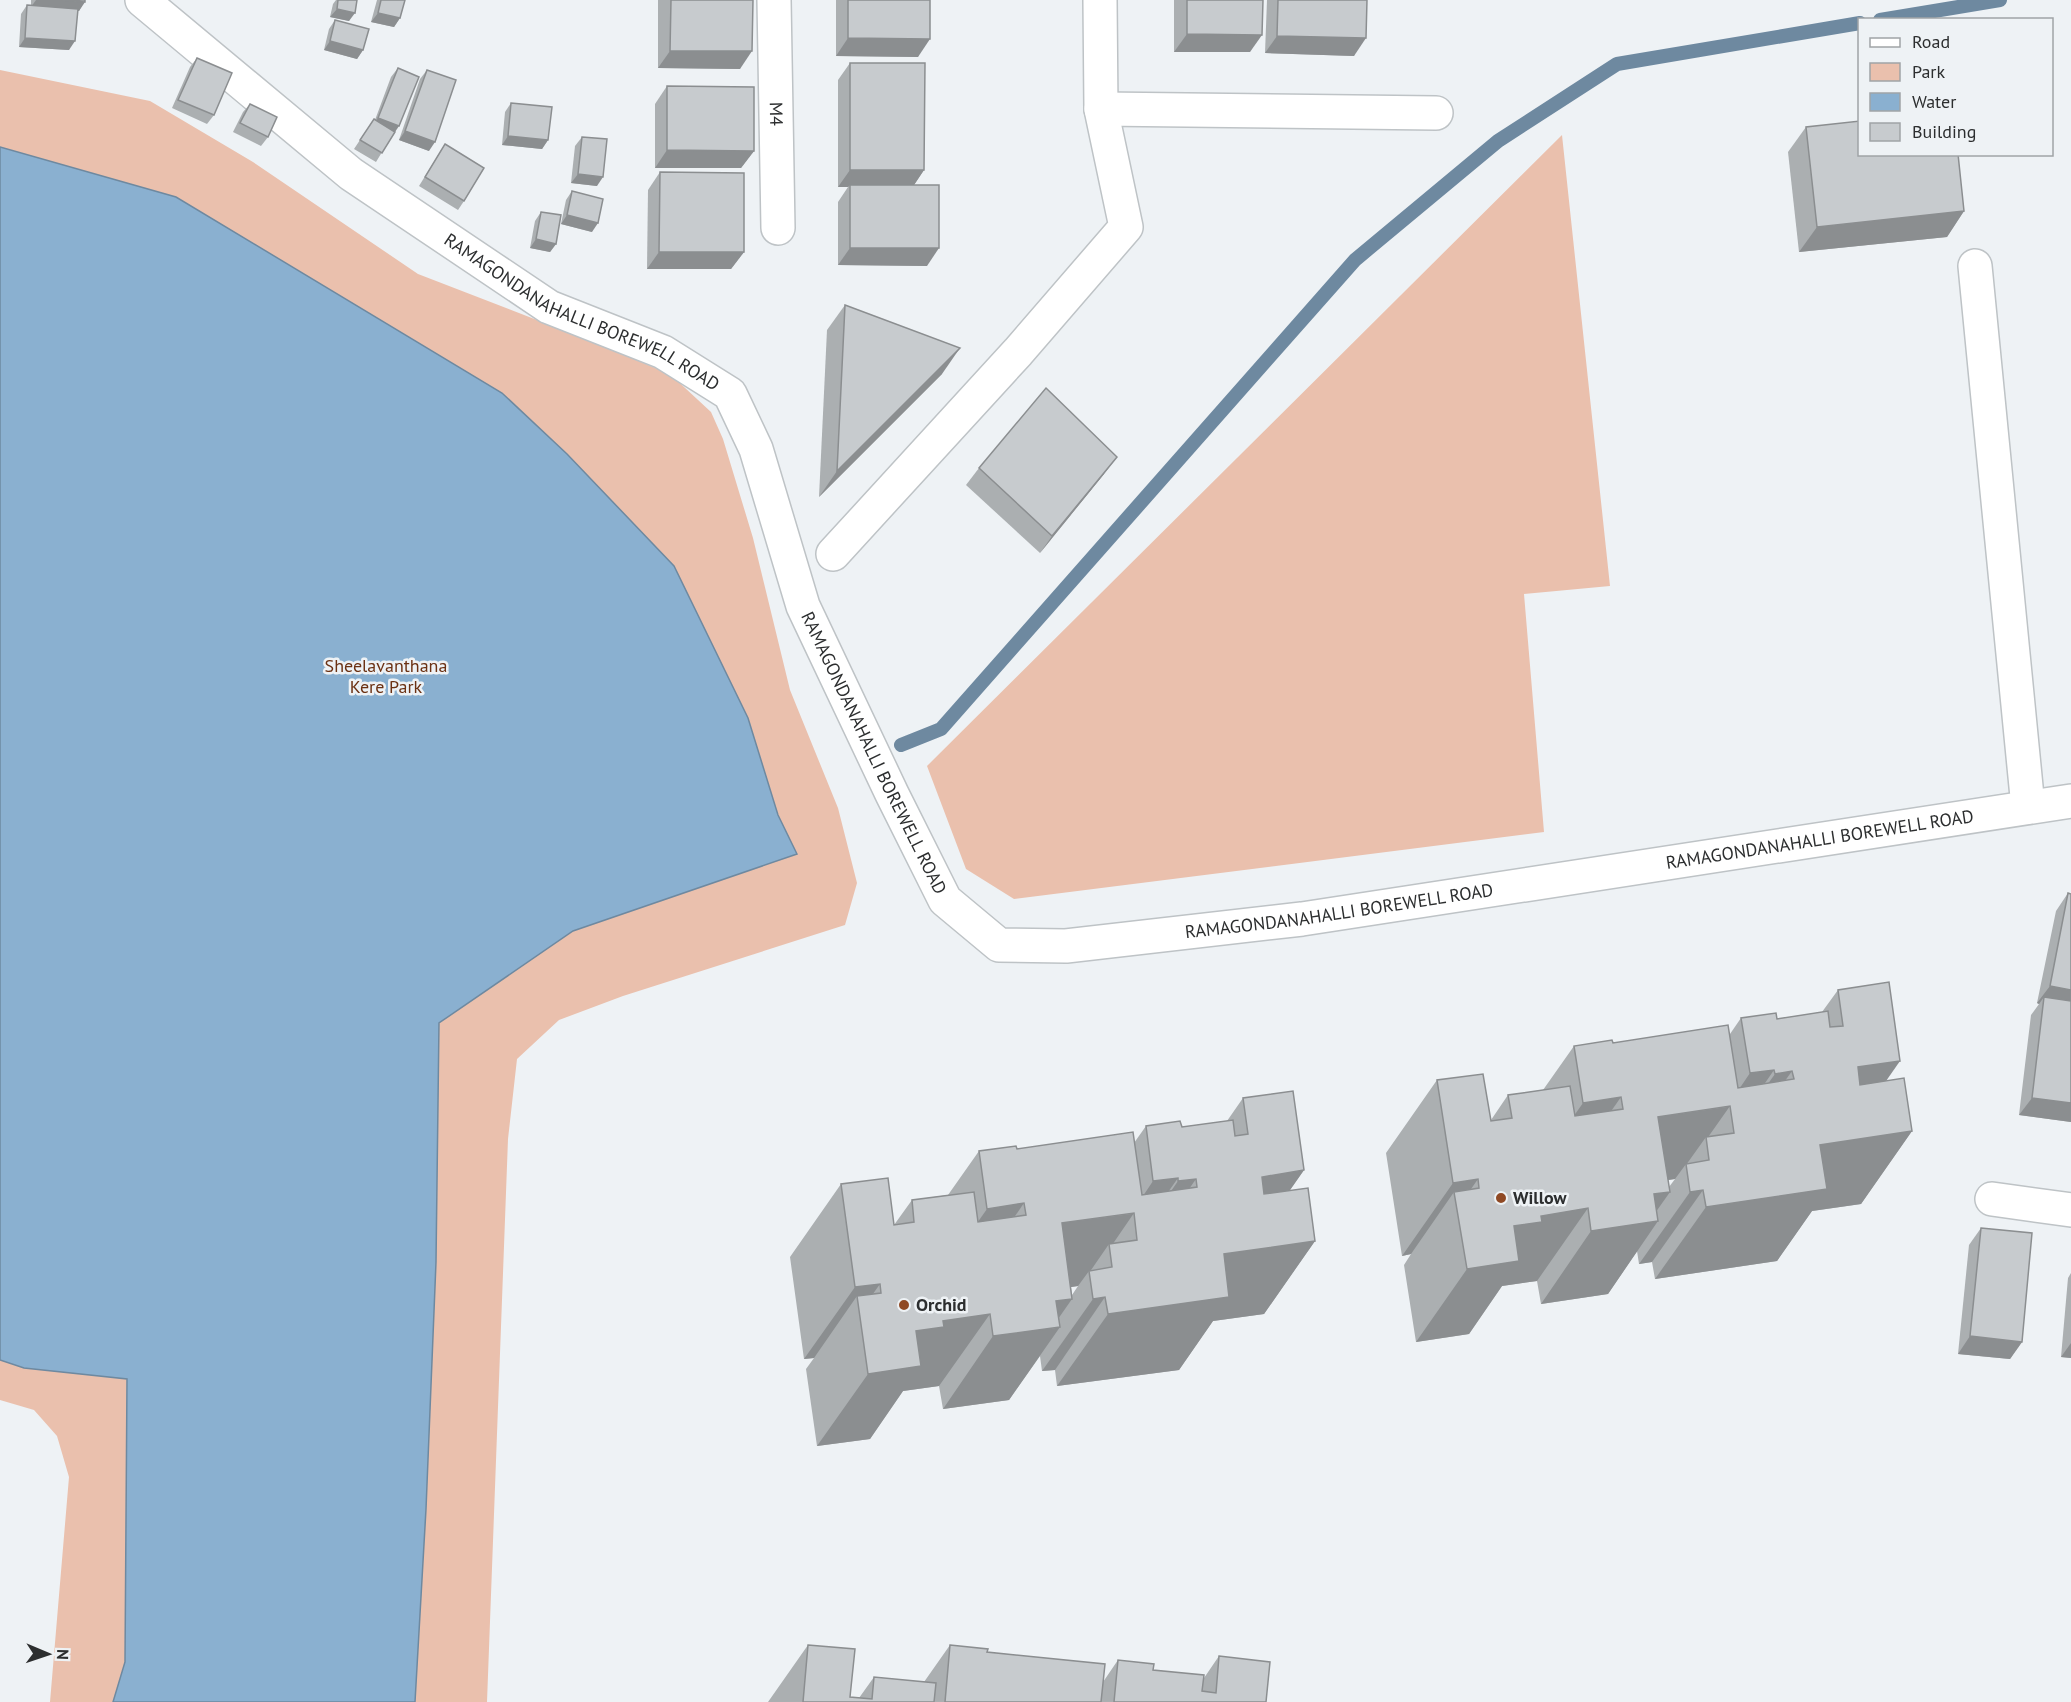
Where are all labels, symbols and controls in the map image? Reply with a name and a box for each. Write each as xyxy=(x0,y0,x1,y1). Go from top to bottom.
legend xyxy=(1858,18,2053,156)
text: Road xyxy=(1912,30,1950,53)
text: Park xyxy=(1912,60,1945,83)
text: Water xyxy=(1912,90,1956,113)
street label: M4 xyxy=(765,102,788,126)
text: Building xyxy=(1912,120,1976,143)
street label: RAMAGONDANAHALLI BOREWELL ROAD xyxy=(440,228,724,396)
street label: RAMAGONDANAHALLI BOREWELL ROAD xyxy=(796,608,952,898)
park label: Sheelavanthana Kere Park xyxy=(325,654,447,698)
street label: RAMAGONDANAHALLI BOREWELL ROAD xyxy=(1664,804,1975,874)
street label: RAMAGONDANAHALLI BOREWELL ROAD xyxy=(1184,878,1495,943)
place label: Willow xyxy=(1513,1186,1567,1209)
marker: Willow xyxy=(1494,1191,1508,1205)
place label: Orchid xyxy=(916,1293,967,1316)
marker: Orchid xyxy=(897,1298,911,1312)
north arrow xyxy=(18,1624,78,1684)
text: N xyxy=(53,1649,73,1660)

